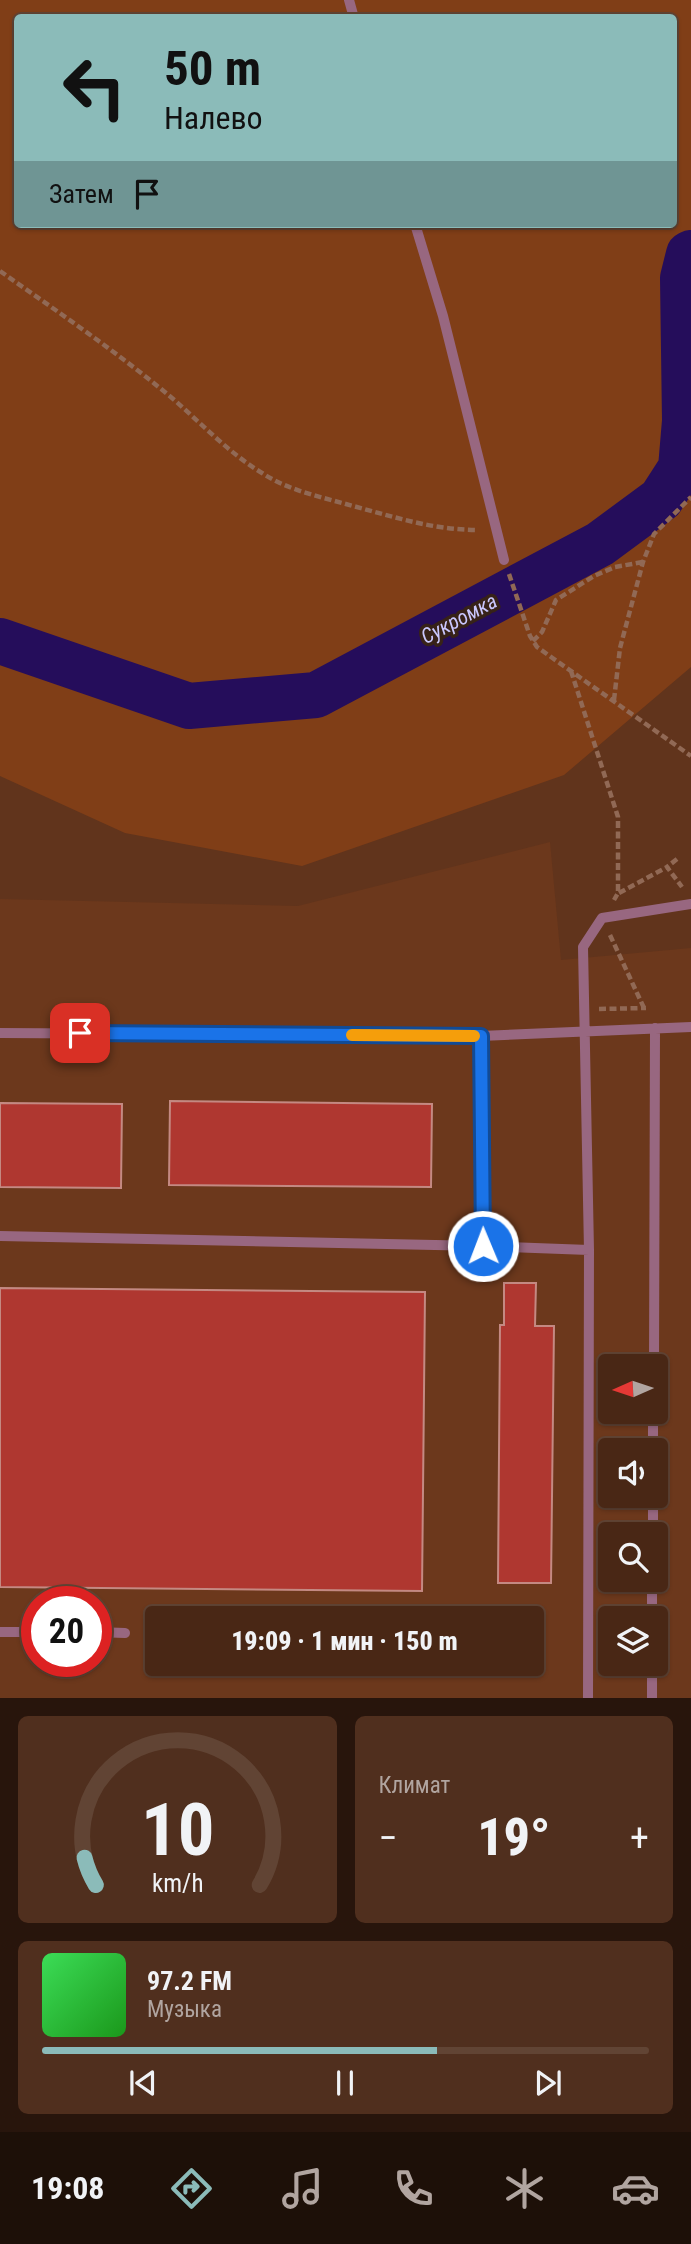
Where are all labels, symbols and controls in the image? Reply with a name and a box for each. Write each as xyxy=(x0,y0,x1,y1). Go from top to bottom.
text: 50 m xyxy=(164,40,261,97)
icon: left xyxy=(49,42,140,133)
text: Налево xyxy=(164,99,263,137)
icon: arrive xyxy=(128,175,166,213)
text: Затем xyxy=(49,179,114,209)
water label: Сукромка xyxy=(417,589,501,649)
pin xyxy=(50,1003,110,1063)
icon: arrive xyxy=(61,1014,99,1052)
position arrow xyxy=(446,1209,520,1283)
north arrow xyxy=(598,1354,668,1424)
map controls xyxy=(598,1354,668,1676)
button: sound xyxy=(598,1438,668,1508)
button: search xyxy=(598,1522,668,1592)
speed limit sign: 20 xyxy=(21,1586,112,1677)
button: layers xyxy=(598,1606,668,1676)
text: 19:09 · 1 мин · 150 m xyxy=(231,1626,458,1656)
text: Климат xyxy=(379,1772,450,1799)
text: 10 xyxy=(140,1788,214,1874)
text: 19° xyxy=(477,1807,550,1868)
text: − xyxy=(379,1816,398,1860)
text: + xyxy=(630,1816,649,1860)
text: km/h xyxy=(152,1869,203,1898)
text: 97.2 FM xyxy=(147,1966,232,1996)
text: Музыка xyxy=(147,1996,222,2023)
icon: previous xyxy=(124,2064,162,2102)
icon: pause xyxy=(326,2064,364,2102)
icon: next xyxy=(529,2064,567,2102)
icon: directions xyxy=(167,2164,216,2213)
icon: music xyxy=(278,2164,327,2213)
icon: phone xyxy=(389,2164,438,2213)
icon: climate xyxy=(500,2164,549,2213)
icon: car xyxy=(611,2164,660,2213)
text: 19:08 xyxy=(31,2169,104,2207)

